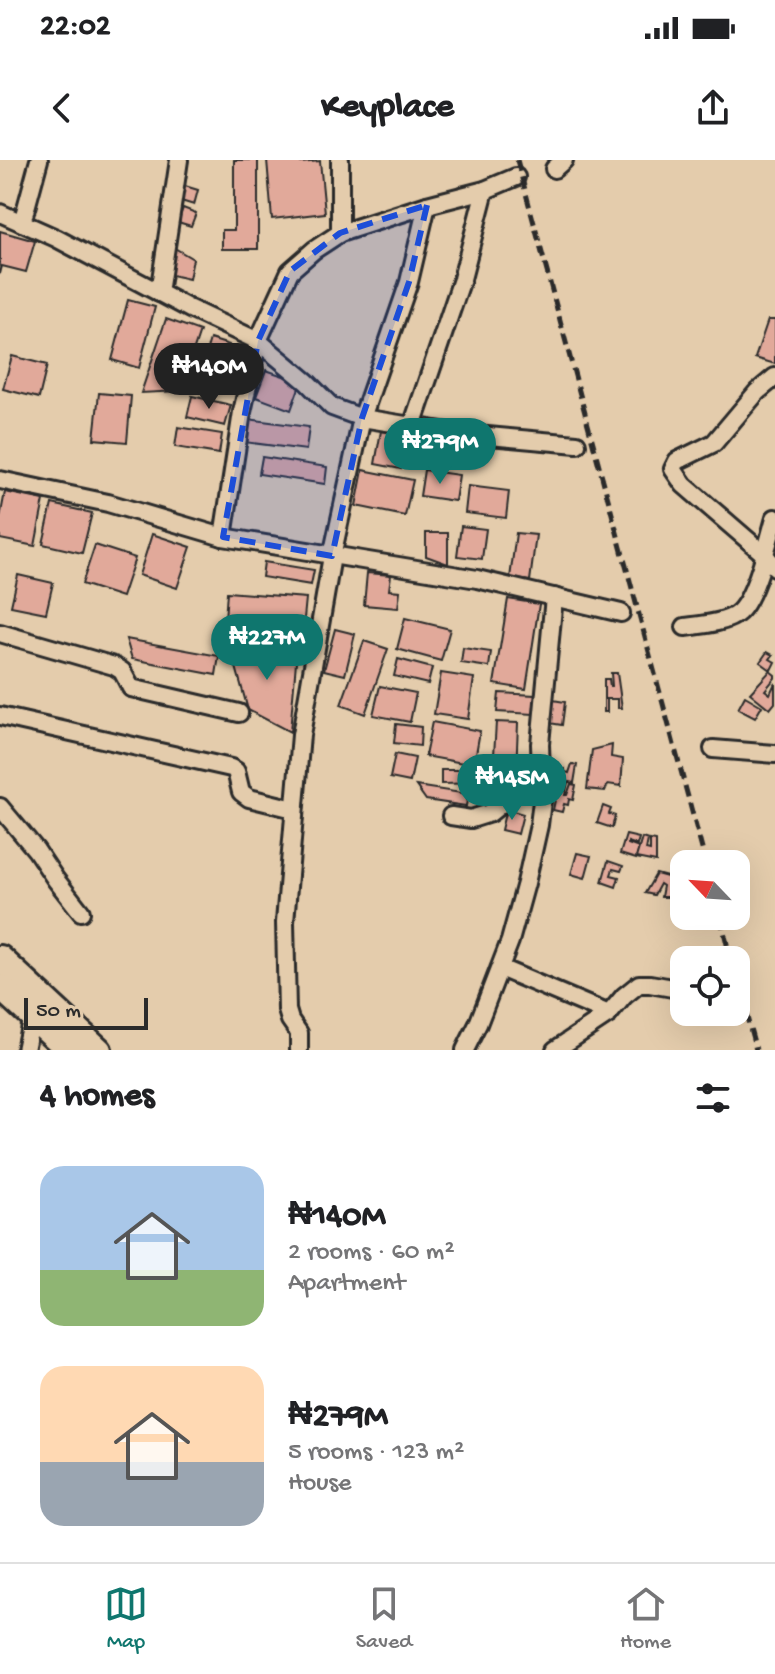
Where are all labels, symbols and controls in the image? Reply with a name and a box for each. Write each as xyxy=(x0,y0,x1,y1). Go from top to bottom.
text: 22:02 xyxy=(40,11,111,46)
icon: back xyxy=(40,86,84,130)
icon: share xyxy=(691,86,735,130)
text: Keyplace xyxy=(321,87,454,130)
pin: ₦140M xyxy=(153,343,265,411)
text: ₦140M xyxy=(172,353,246,384)
pin: ₦279M xyxy=(384,418,496,486)
text: ₦279M xyxy=(402,428,478,459)
pin: ₦227M xyxy=(211,614,323,682)
text: ₦227M xyxy=(229,624,305,655)
pin: ₦145M xyxy=(456,754,568,822)
text: ₦145M xyxy=(475,764,549,795)
north arrow xyxy=(670,850,750,930)
map controls xyxy=(670,850,750,1026)
button: locate xyxy=(670,946,750,1026)
scale bar xyxy=(24,994,148,1030)
text: 50 m xyxy=(36,999,81,1025)
icon: filters xyxy=(691,1076,735,1120)
text: 4 homes xyxy=(40,1078,154,1118)
icon: home xyxy=(104,1198,200,1294)
text: ₦140M xyxy=(288,1198,385,1238)
text: 2 rooms · 60 m² xyxy=(288,1238,454,1269)
text: Apartment xyxy=(288,1269,405,1300)
icon: home xyxy=(104,1398,200,1494)
text: ₦279M xyxy=(288,1398,388,1438)
text: 5 rooms · 123 m² xyxy=(288,1438,464,1469)
text: House xyxy=(288,1469,352,1500)
tab: Map xyxy=(104,1582,148,1656)
tab: Saved xyxy=(356,1582,412,1656)
tab: Home xyxy=(620,1582,671,1656)

